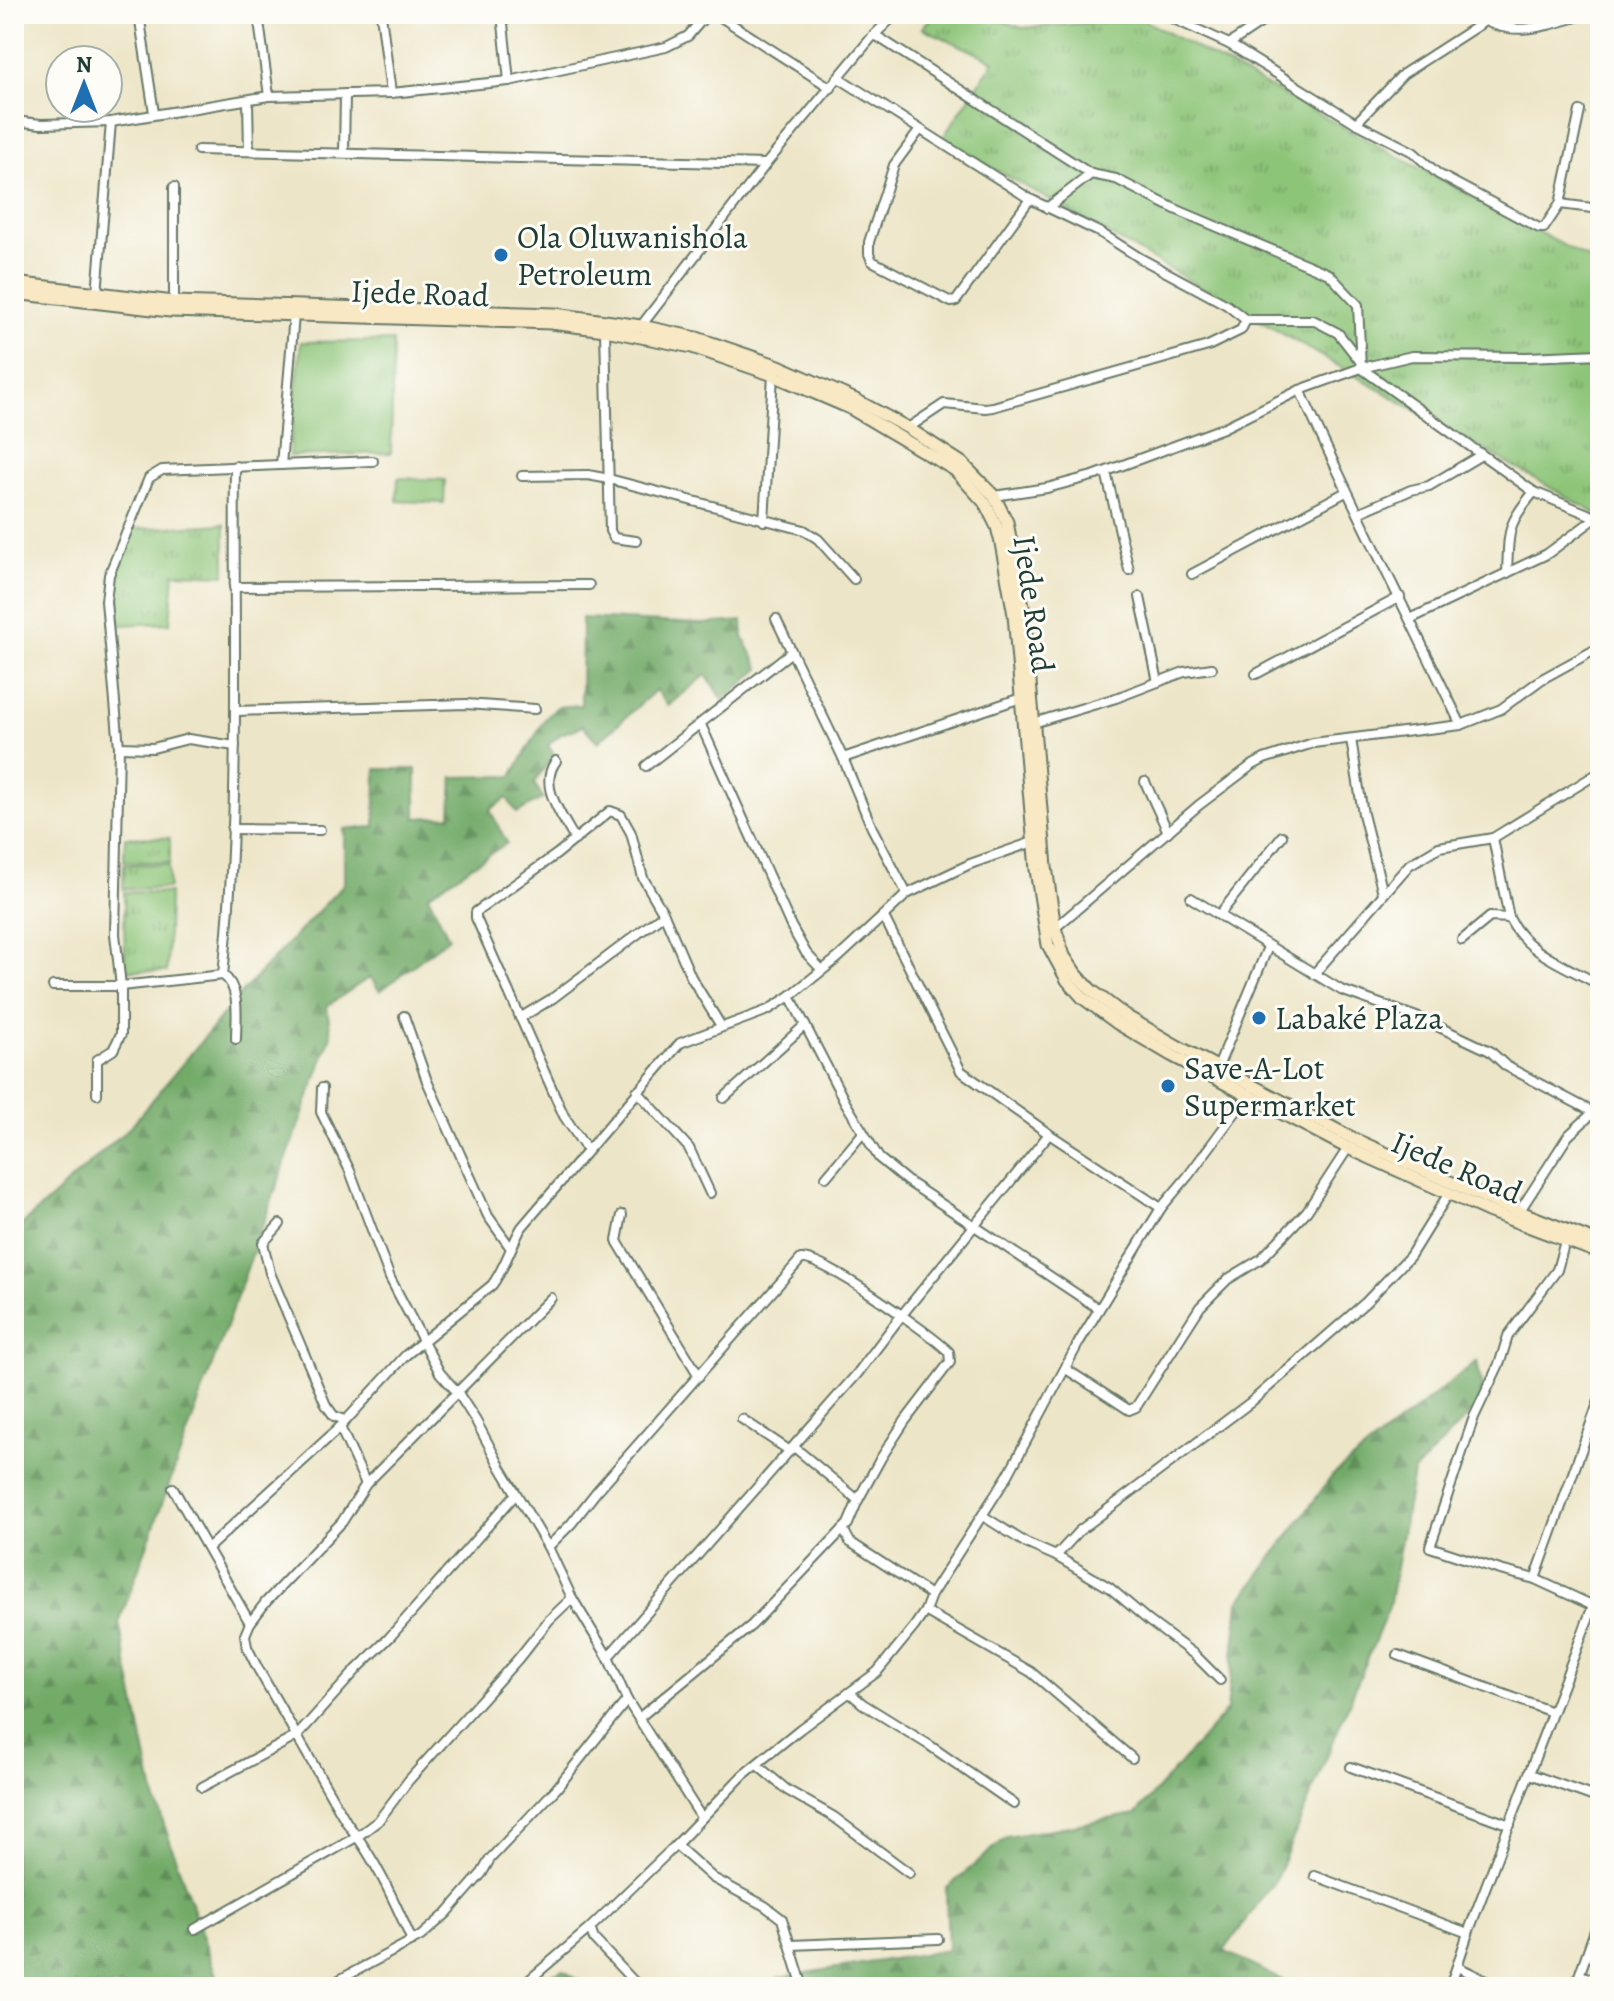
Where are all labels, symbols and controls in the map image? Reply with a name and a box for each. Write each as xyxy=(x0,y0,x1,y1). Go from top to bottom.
north arrow xyxy=(44,44,124,124)
text: N xyxy=(76,50,92,80)
place label: Ola Oluwanishola Petroleum xyxy=(517,215,748,296)
marker: Ola Oluwanishola Petroleum xyxy=(492,246,510,264)
street label: Ijede Road xyxy=(350,269,491,317)
street label: Ijede Road xyxy=(1003,532,1066,676)
place label: Labaké Plaza xyxy=(1275,996,1443,1040)
marker: Labaké Plaza xyxy=(1250,1009,1268,1027)
place label: Save-A-Lot Supermarket xyxy=(1184,1046,1356,1127)
marker: Save-A-Lot Supermarket xyxy=(1159,1077,1177,1095)
street label: Ijede Road xyxy=(1385,1120,1530,1215)

